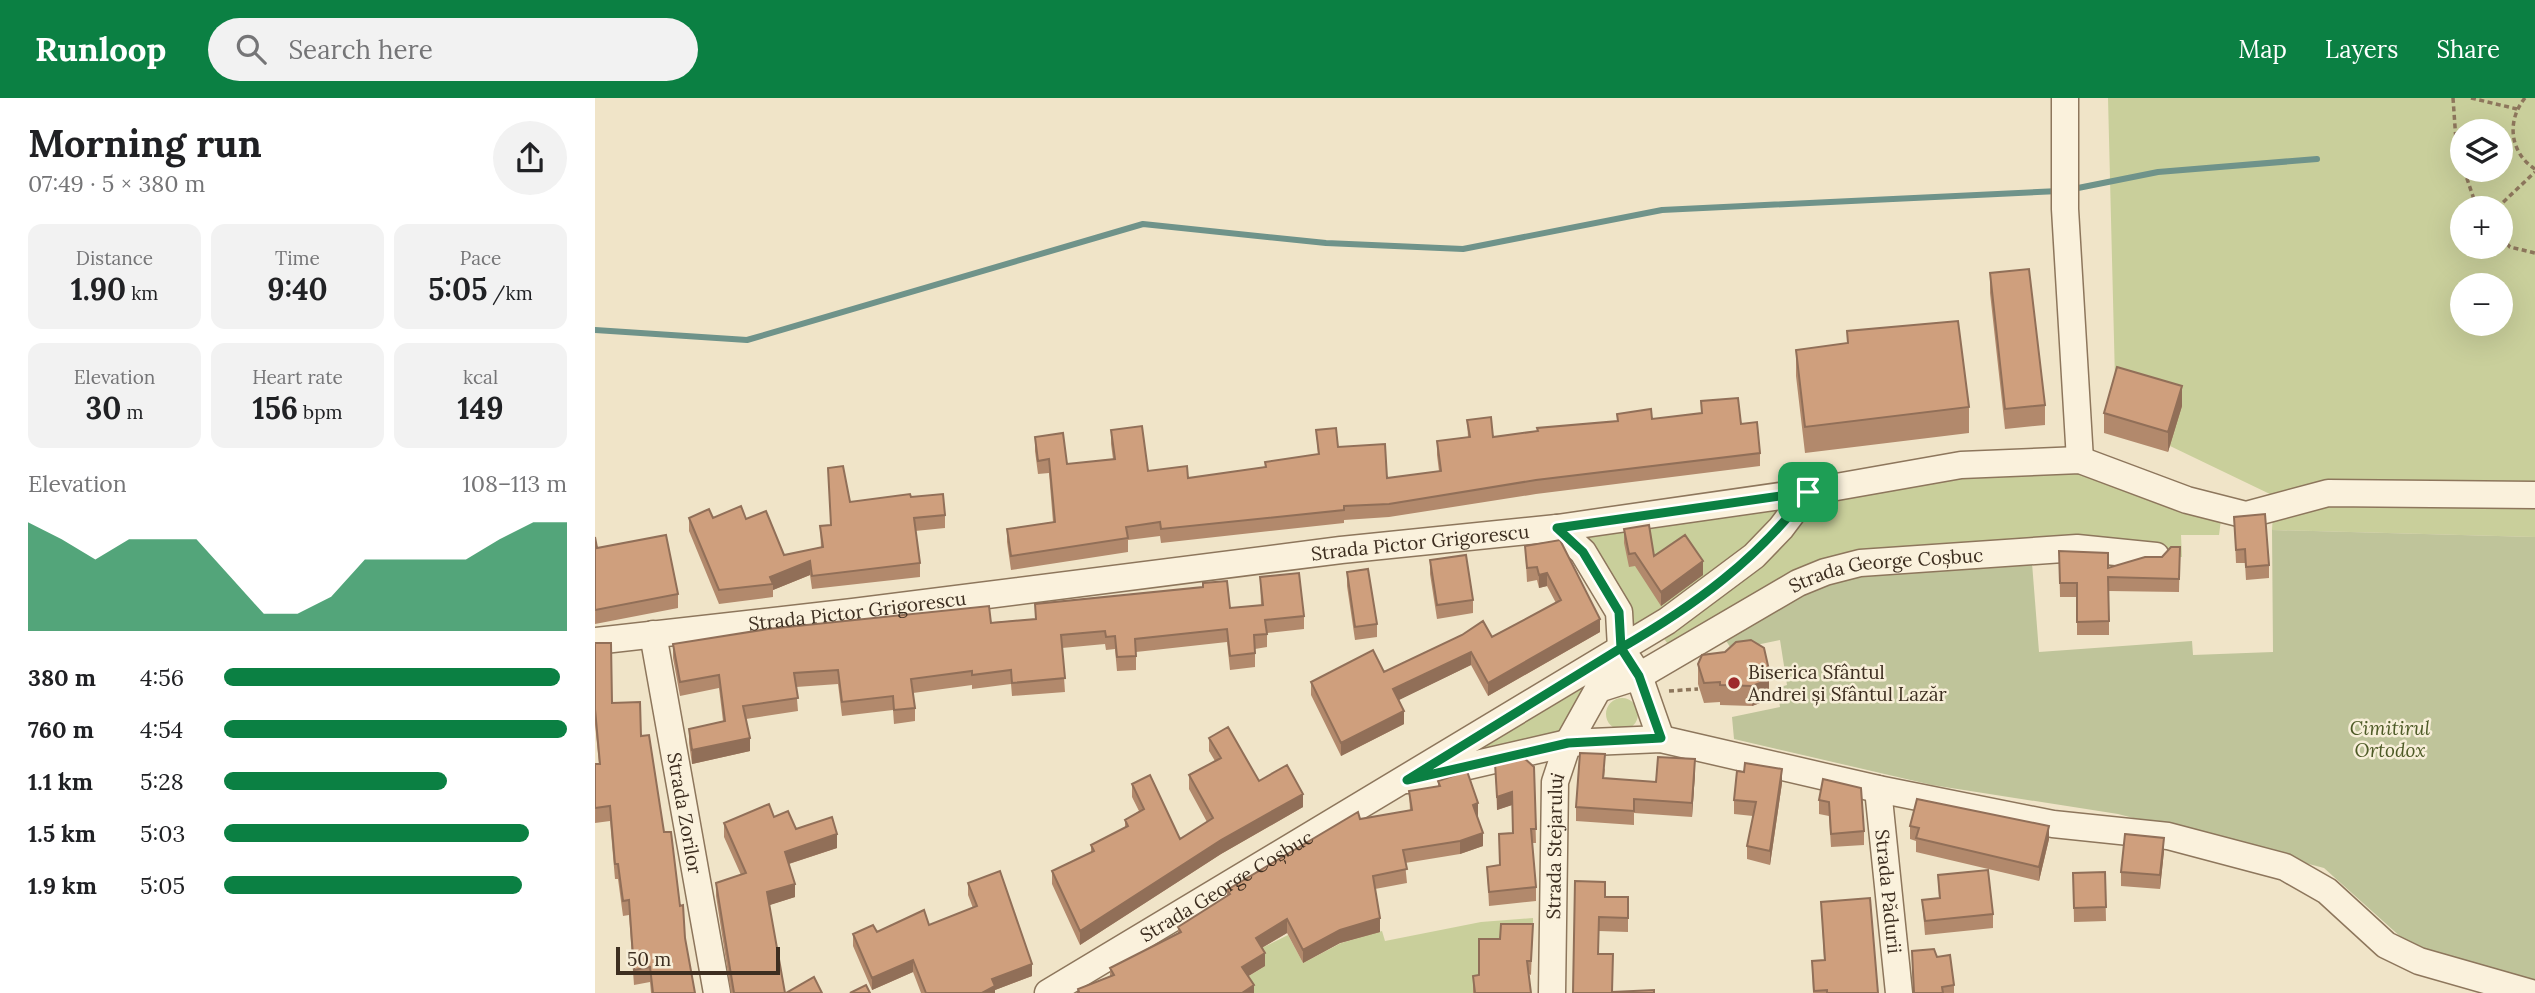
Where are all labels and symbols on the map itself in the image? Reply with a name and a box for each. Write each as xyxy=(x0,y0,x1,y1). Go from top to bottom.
pin xyxy=(1778,462,1838,522)
street label: Strada Pictor Grigorescu xyxy=(1310,519,1530,566)
street label: Strada George Coșbuc xyxy=(1784,543,1984,598)
street label: Strada Pictor Grigorescu xyxy=(747,586,968,636)
place label: Biserica Sfântul Andrei și Sfântul Lazăr xyxy=(1747,660,1948,706)
marker: Biserica Sfântul Andrei și Sfântul Lazăr xyxy=(1726,675,1742,691)
park label: Cimitirul Ortodox xyxy=(2350,716,2431,762)
street label: Strada Zorilor xyxy=(662,751,708,877)
street label: Strada Stejarului xyxy=(1541,769,1569,920)
street label: Strada George Coșbuc xyxy=(1135,825,1317,947)
street label: Strada Pădurii xyxy=(1870,828,1907,955)
scale bar xyxy=(616,944,781,976)

